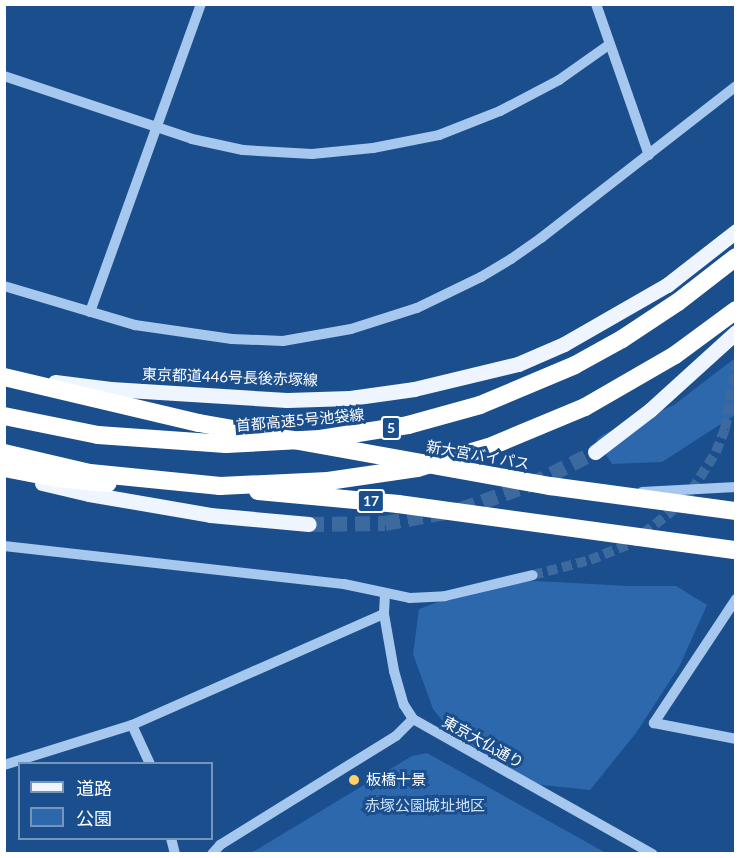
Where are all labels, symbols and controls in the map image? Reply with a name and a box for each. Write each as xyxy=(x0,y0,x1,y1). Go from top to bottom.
street label: 東京都道446号長後赤塚線 xyxy=(142,365,318,389)
street label: 首都高速5号池袋線 xyxy=(235,405,365,435)
road number: 5 xyxy=(380,417,402,439)
street label: 新大宮バイパス xyxy=(425,437,531,473)
road number: 17 xyxy=(356,490,386,512)
street label: 東京大仏通り xyxy=(439,712,527,772)
legend xyxy=(18,762,213,840)
place label: 板橋十景 xyxy=(366,771,426,789)
marker: 板橋十景 xyxy=(347,773,361,787)
text: 道路 xyxy=(76,777,112,799)
park label: 赤塚公園城址地区 xyxy=(365,797,485,815)
text: 公園 xyxy=(76,807,112,829)

